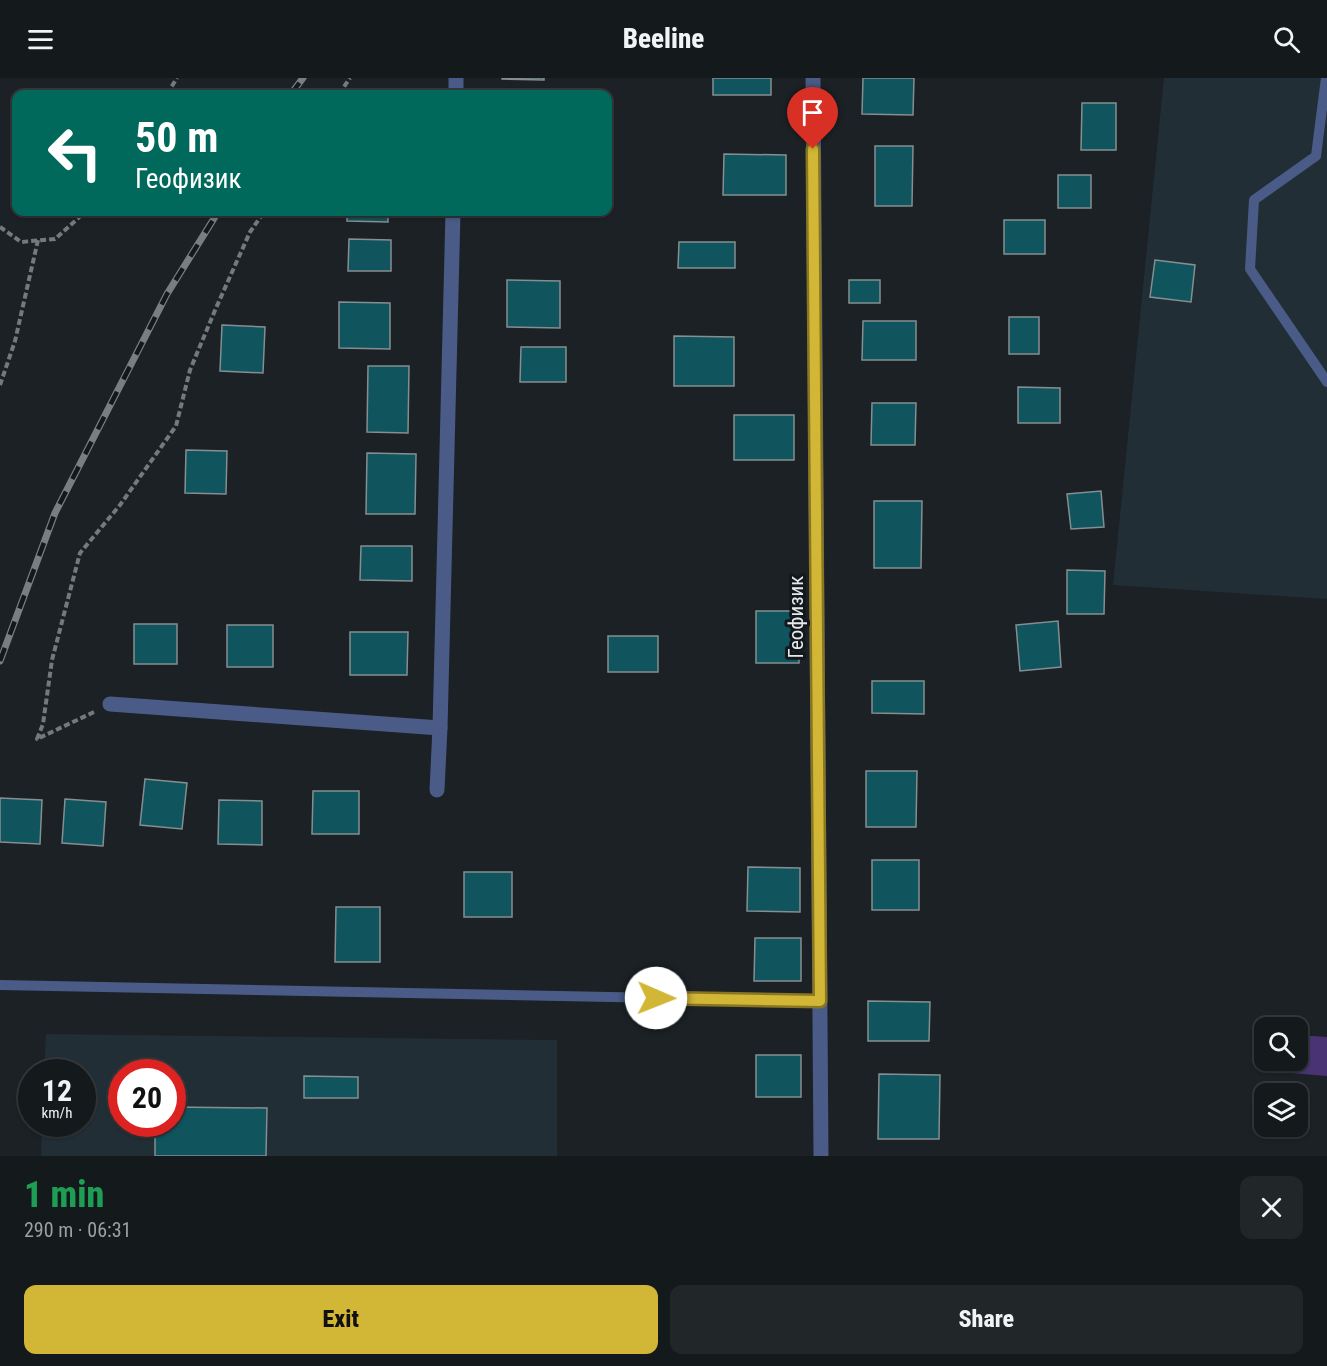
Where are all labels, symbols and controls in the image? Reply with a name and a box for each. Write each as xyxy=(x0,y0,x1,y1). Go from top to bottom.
icon: menu xyxy=(24,23,57,56)
text: Beeline xyxy=(623,23,704,55)
icon: search xyxy=(1270,23,1303,56)
pin xyxy=(787,87,838,149)
icon: arrive xyxy=(796,96,829,129)
text: 50 m xyxy=(135,113,218,162)
icon: left xyxy=(36,114,114,192)
text: Геофизик xyxy=(135,163,241,195)
street label: Геофизик xyxy=(784,576,808,658)
position arrow xyxy=(624,966,688,1030)
map controls xyxy=(1254,1017,1308,1137)
button: search xyxy=(1254,1017,1308,1071)
speed limit sign: 20 xyxy=(108,1059,186,1137)
text: 12 xyxy=(42,1073,72,1108)
button: layers xyxy=(1254,1083,1308,1137)
text: km/h xyxy=(42,1104,72,1122)
text: 1 min xyxy=(24,1174,104,1216)
button: close xyxy=(1240,1176,1303,1239)
text: 290 m · 06:31 xyxy=(24,1218,131,1242)
button: Exit xyxy=(24,1285,658,1354)
button: Share xyxy=(670,1285,1303,1354)

